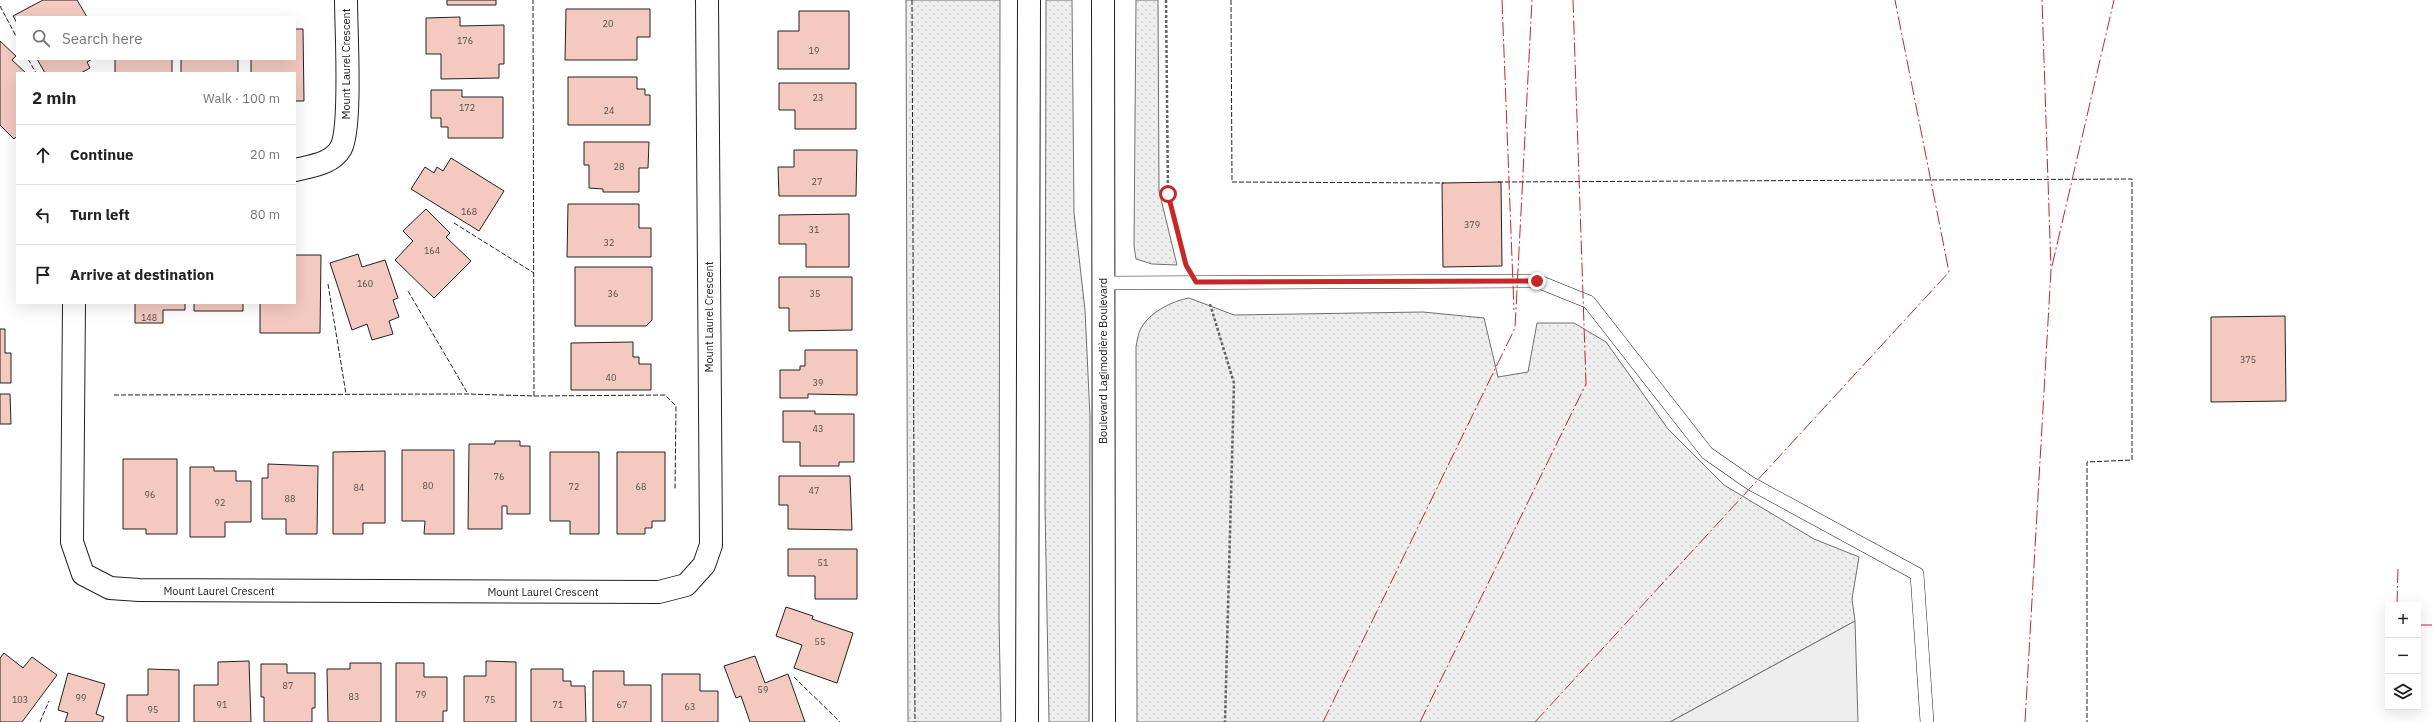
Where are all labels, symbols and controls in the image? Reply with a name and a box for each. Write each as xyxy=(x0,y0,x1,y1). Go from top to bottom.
street label: Mount Laurel Crescent xyxy=(339,8,353,120)
search box xyxy=(16,16,296,60)
house number: 20 xyxy=(603,18,613,29)
icon: search xyxy=(30,27,52,49)
text: Search here xyxy=(62,29,142,48)
house number: 176 xyxy=(457,35,473,46)
house number: 19 xyxy=(809,45,819,56)
text: 2 min xyxy=(32,87,76,109)
text: Walk · 100 m xyxy=(203,90,280,107)
house number: 23 xyxy=(813,92,823,103)
house number: 172 xyxy=(459,102,475,113)
house number: 24 xyxy=(604,105,614,116)
icon: ahead xyxy=(32,144,54,166)
text: Continue xyxy=(70,145,134,164)
text: 20 m xyxy=(250,146,280,163)
house number: 28 xyxy=(614,161,624,172)
house number: 27 xyxy=(812,176,822,187)
route start xyxy=(1159,185,1177,203)
icon: left xyxy=(32,204,54,226)
text: Turn left xyxy=(70,205,130,224)
text: 80 m xyxy=(250,206,280,223)
house number: 168 xyxy=(461,206,477,217)
house number: 379 xyxy=(1464,219,1480,230)
house number: 31 xyxy=(809,224,819,235)
house number: 32 xyxy=(604,237,614,248)
house number: 164 xyxy=(424,245,440,256)
street label: Mount Laurel Crescent xyxy=(702,261,716,373)
icon: arrive xyxy=(32,264,54,286)
text: Arrive at destination xyxy=(70,265,214,284)
route end xyxy=(1528,272,1546,290)
house number: 160 xyxy=(357,278,373,289)
street label: Boulevard Lagimodière Boulevard xyxy=(1096,278,1110,444)
house number: 36 xyxy=(608,288,618,299)
house number: 35 xyxy=(810,288,820,299)
house number: 148 xyxy=(141,312,157,323)
house number: 375 xyxy=(2240,354,2256,365)
house number: 40 xyxy=(606,372,616,383)
house number: 39 xyxy=(813,377,823,388)
house number: 43 xyxy=(813,423,823,434)
house number: 76 xyxy=(494,471,504,482)
house number: 80 xyxy=(423,480,433,491)
house number: 72 xyxy=(569,481,579,492)
house number: 68 xyxy=(636,481,646,492)
house number: 84 xyxy=(354,482,364,493)
house number: 47 xyxy=(809,485,819,496)
house number: 96 xyxy=(145,489,155,500)
house number: 88 xyxy=(285,493,295,504)
house number: 92 xyxy=(215,497,225,508)
house number: 51 xyxy=(818,557,828,568)
street label: Mount Laurel Crescent xyxy=(163,584,275,598)
street label: Mount Laurel Crescent xyxy=(487,585,599,599)
map controls xyxy=(2385,602,2421,710)
button: + xyxy=(2385,602,2421,638)
house number: 55 xyxy=(815,636,825,647)
button: − xyxy=(2385,638,2421,674)
button: layers xyxy=(2385,674,2421,710)
house number: 87 xyxy=(283,680,293,691)
house number: 59 xyxy=(758,684,768,695)
house number: 79 xyxy=(416,689,426,700)
house number: 83 xyxy=(349,691,359,702)
house number: 99 xyxy=(76,692,86,703)
house number: 103 xyxy=(12,694,28,705)
house number: 75 xyxy=(485,694,495,705)
house number: 91 xyxy=(217,699,227,710)
house number: 71 xyxy=(553,699,563,710)
house number: 67 xyxy=(617,699,627,710)
house number: 63 xyxy=(685,701,695,712)
house number: 95 xyxy=(148,704,158,715)

